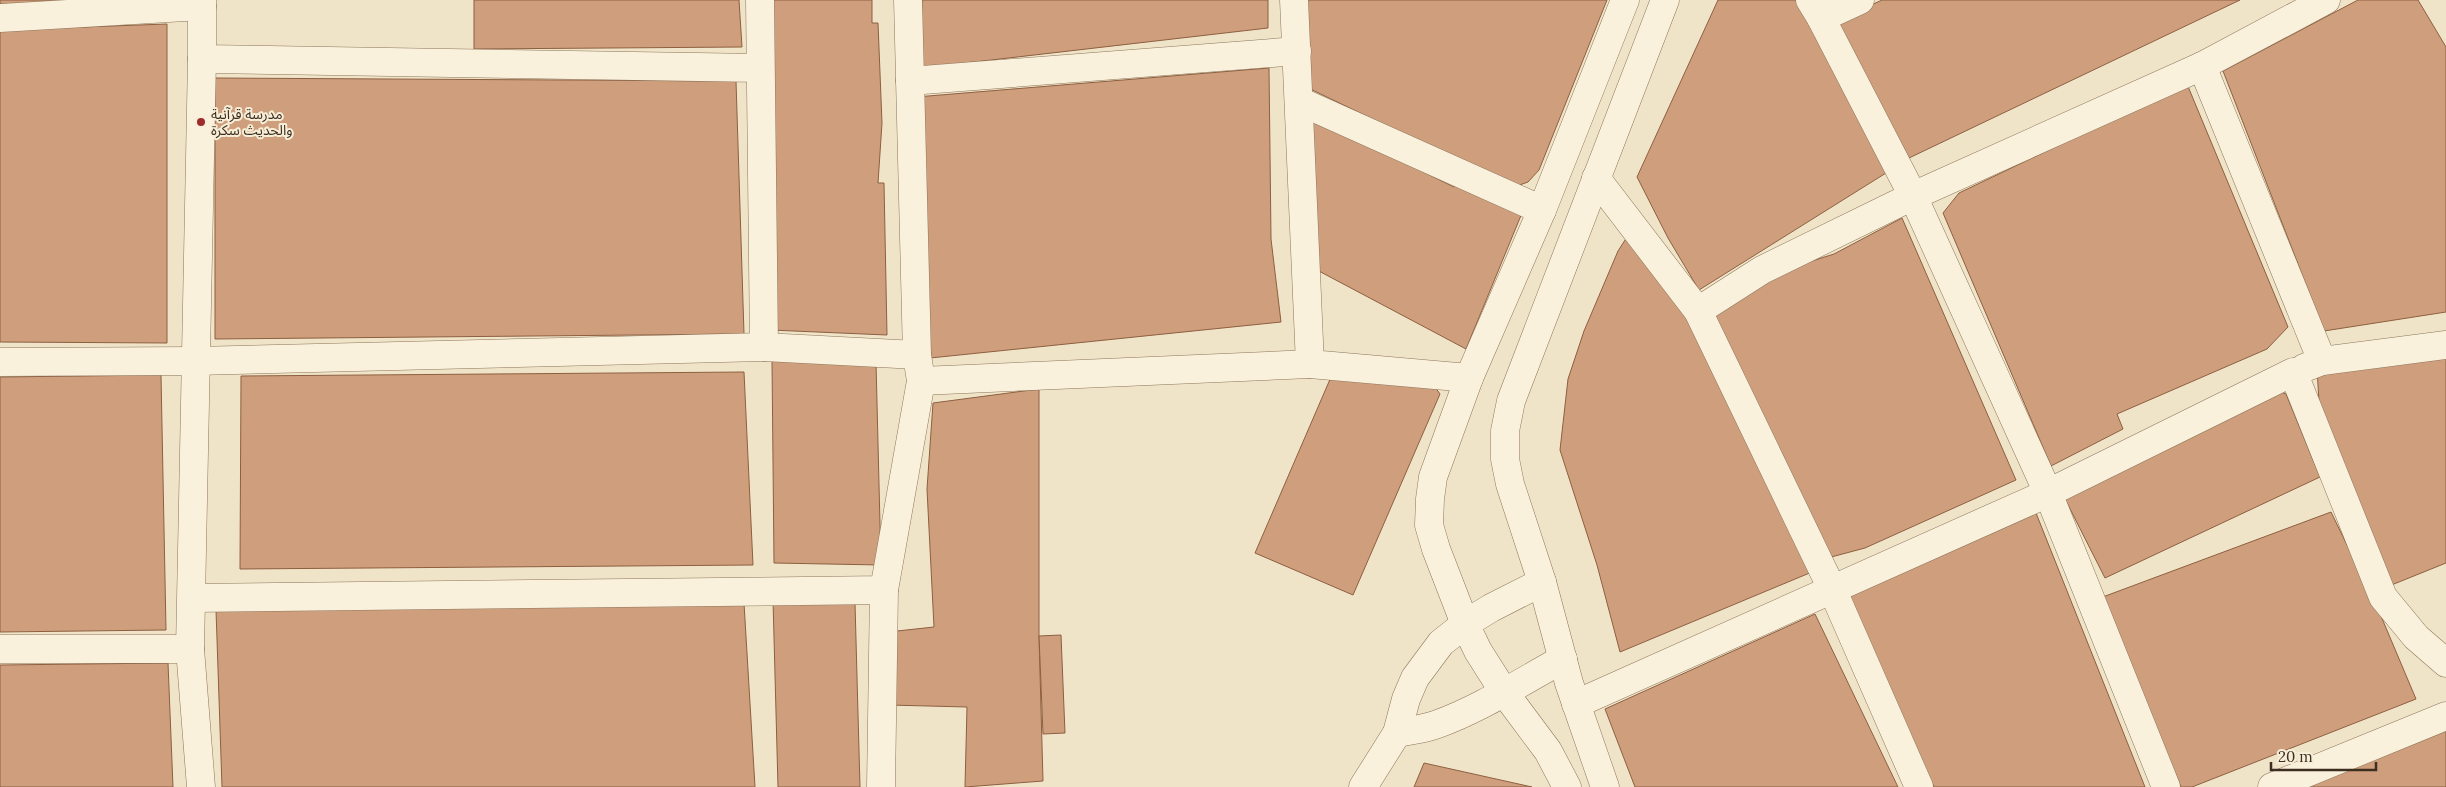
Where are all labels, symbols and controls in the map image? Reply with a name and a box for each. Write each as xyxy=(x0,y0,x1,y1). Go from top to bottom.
place label: مدرسة قرآنية والحديث سكرة xyxy=(211,105,293,139)
marker: مدرسة قرآنية والحديث سكرة xyxy=(195,116,207,128)
scale bar xyxy=(2271,740,2376,772)
text: 20 m xyxy=(2278,747,2313,766)

